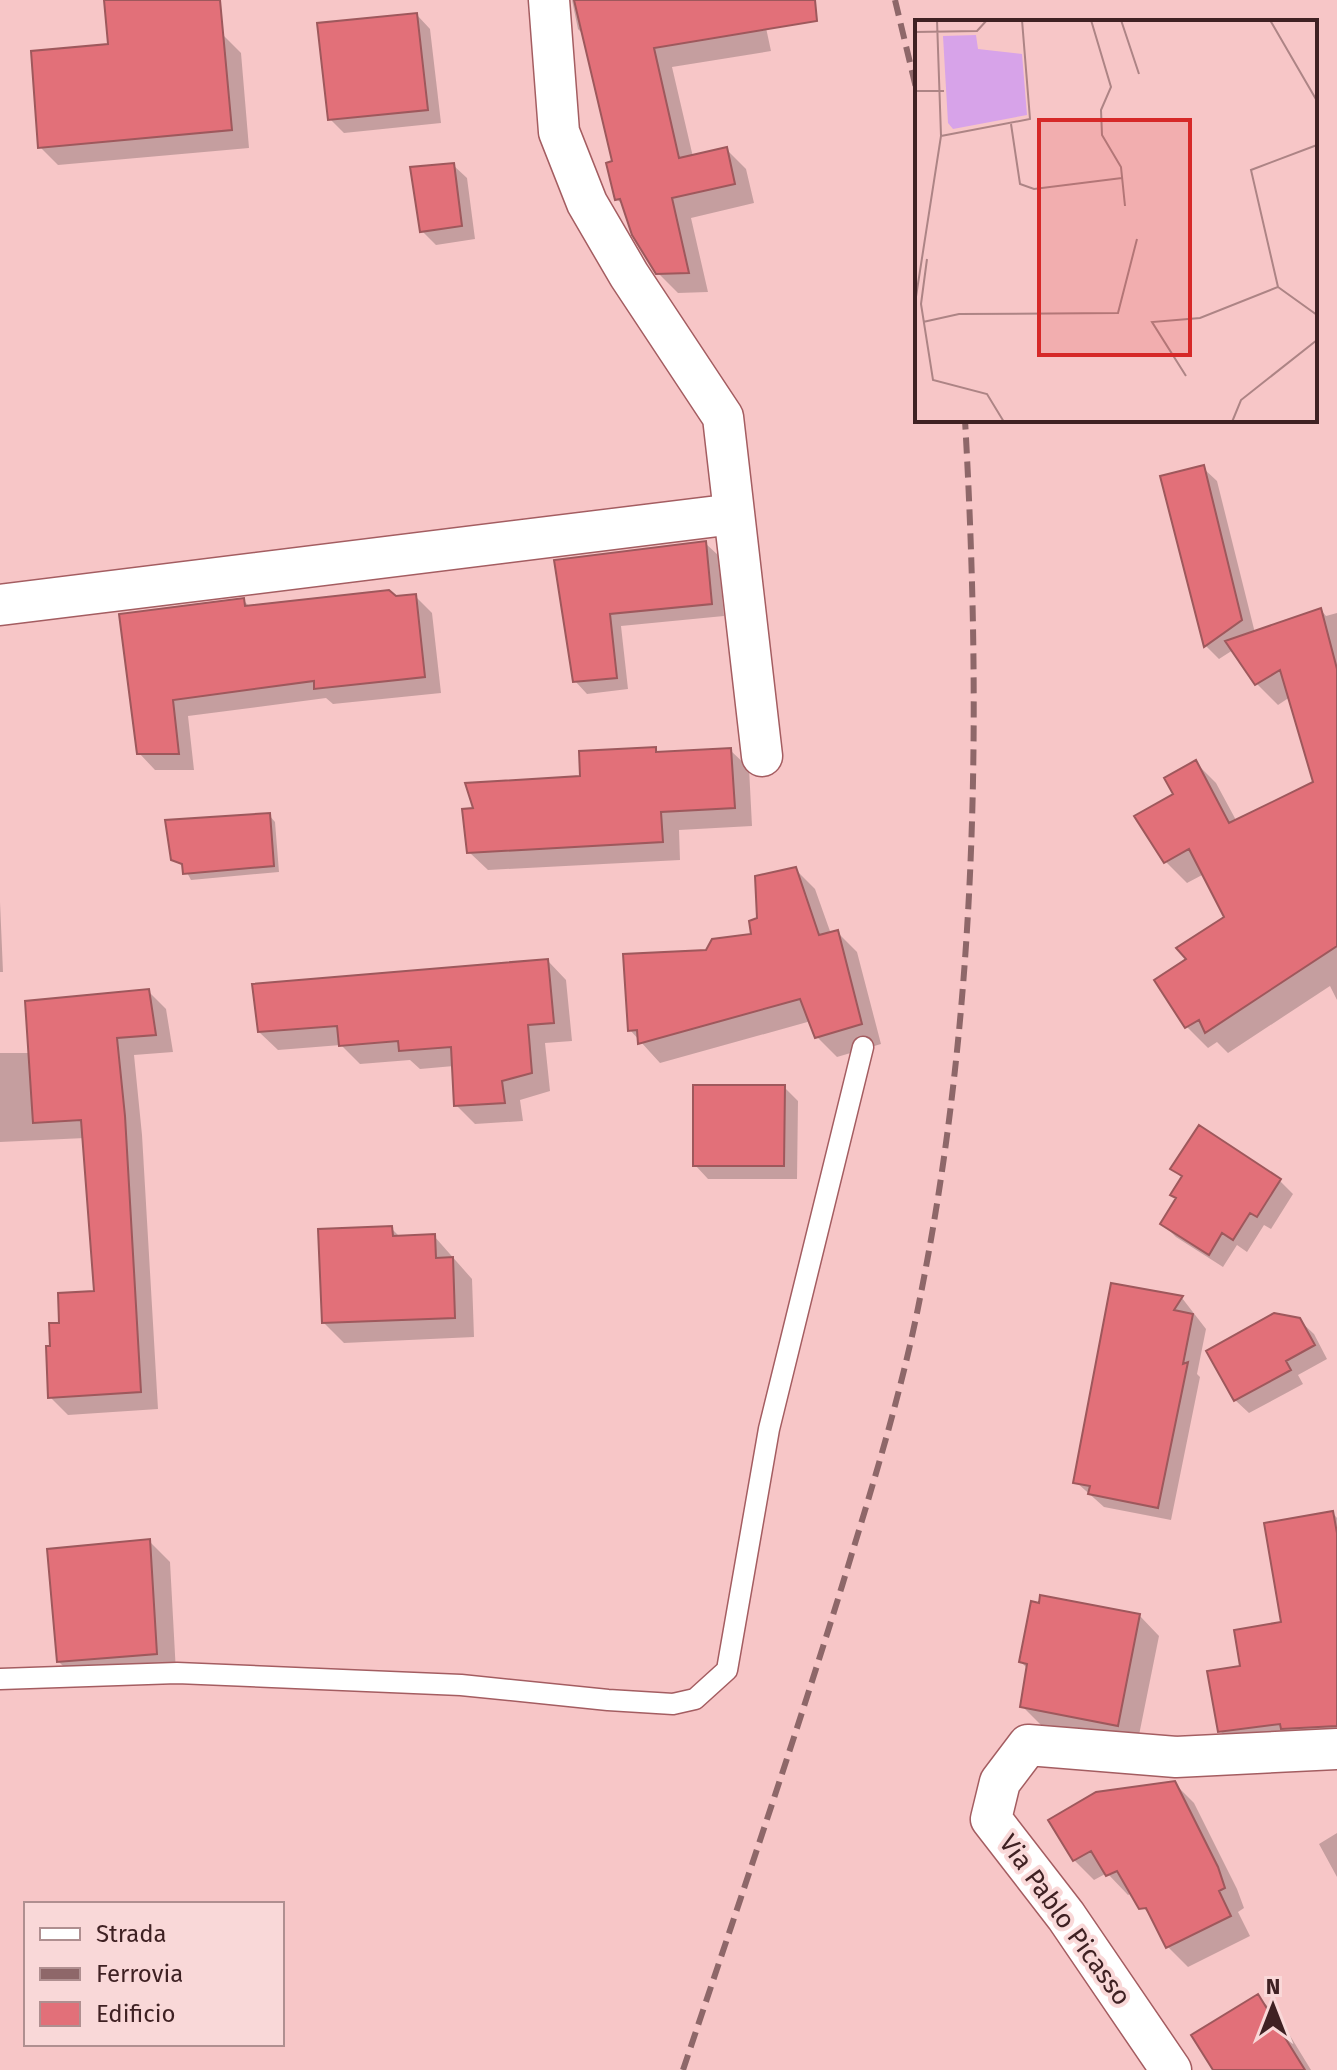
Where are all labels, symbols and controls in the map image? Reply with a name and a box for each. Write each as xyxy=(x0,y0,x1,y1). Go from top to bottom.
inset map xyxy=(915,20,1317,422)
street label: Via Pablo Picasso xyxy=(993,1829,1137,2011)
legend xyxy=(24,1902,284,2046)
text: Strada xyxy=(96,1920,167,1948)
text: Ferrovia xyxy=(96,1960,183,1988)
north arrow xyxy=(1233,1966,1313,2046)
text: N xyxy=(1266,1973,1280,2000)
text: Edificio xyxy=(96,2000,176,2028)

